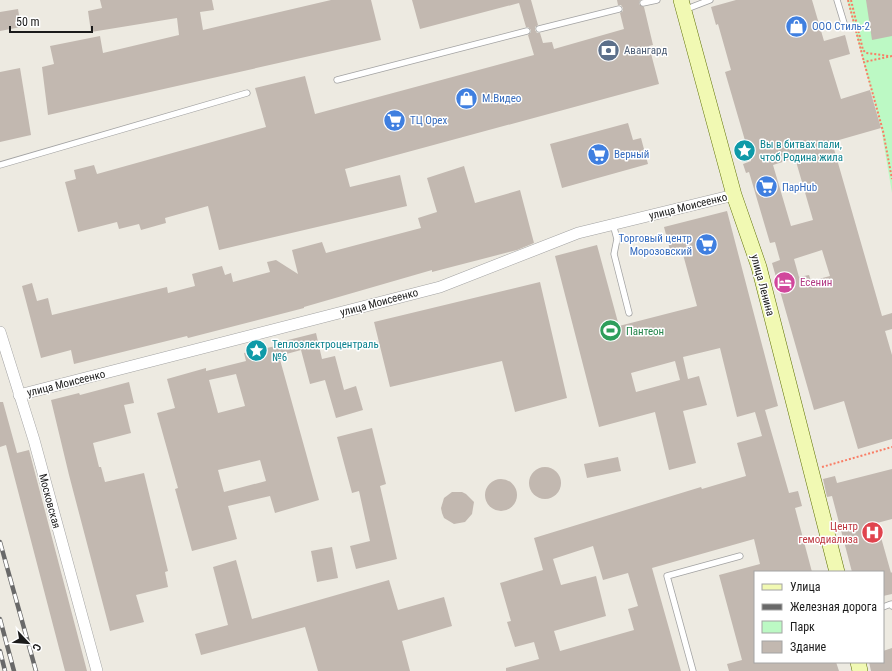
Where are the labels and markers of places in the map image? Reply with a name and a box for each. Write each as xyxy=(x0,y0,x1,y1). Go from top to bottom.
shop icon: ООО Стиль-2 xyxy=(783,13,809,39)
place label: ООО Стиль-2 xyxy=(812,20,870,33)
bank icon: Авангард xyxy=(595,37,621,63)
place label: Авангард xyxy=(624,44,667,57)
shop icon: М.Видео xyxy=(454,85,480,111)
place label: М.Видео xyxy=(482,92,522,105)
supermarket icon: ТЦ Орех xyxy=(382,107,408,133)
place label: ТЦ Орех xyxy=(410,114,447,127)
place icon: Вы в битвах пали, чтоб Родина жила xyxy=(731,137,757,163)
place label: Вы в битвах пали, чтоб Родина жила xyxy=(760,138,843,164)
supermarket icon: Верный xyxy=(586,141,612,167)
place label: Верный xyxy=(614,148,649,161)
supermarket icon: ПарHub xyxy=(753,174,779,200)
place label: ПарHub xyxy=(782,181,817,194)
supermarket icon: Торговый центр Морозовский xyxy=(694,231,720,257)
place label: Торговый центр Морозовский xyxy=(619,232,692,258)
hotel icon: Есенин xyxy=(772,269,798,295)
place label: Есенин xyxy=(800,276,832,289)
sports icon: Пантеон xyxy=(598,318,624,344)
place label: Пантеон xyxy=(626,325,664,338)
place icon: Теплоэлектроцентраль №6 xyxy=(244,337,270,363)
place label: Теплоэлектроцентраль №6 xyxy=(272,338,379,364)
hospital icon: Центр гемодиализа xyxy=(860,519,886,545)
place label: Центр гемодиализа xyxy=(798,520,858,546)

